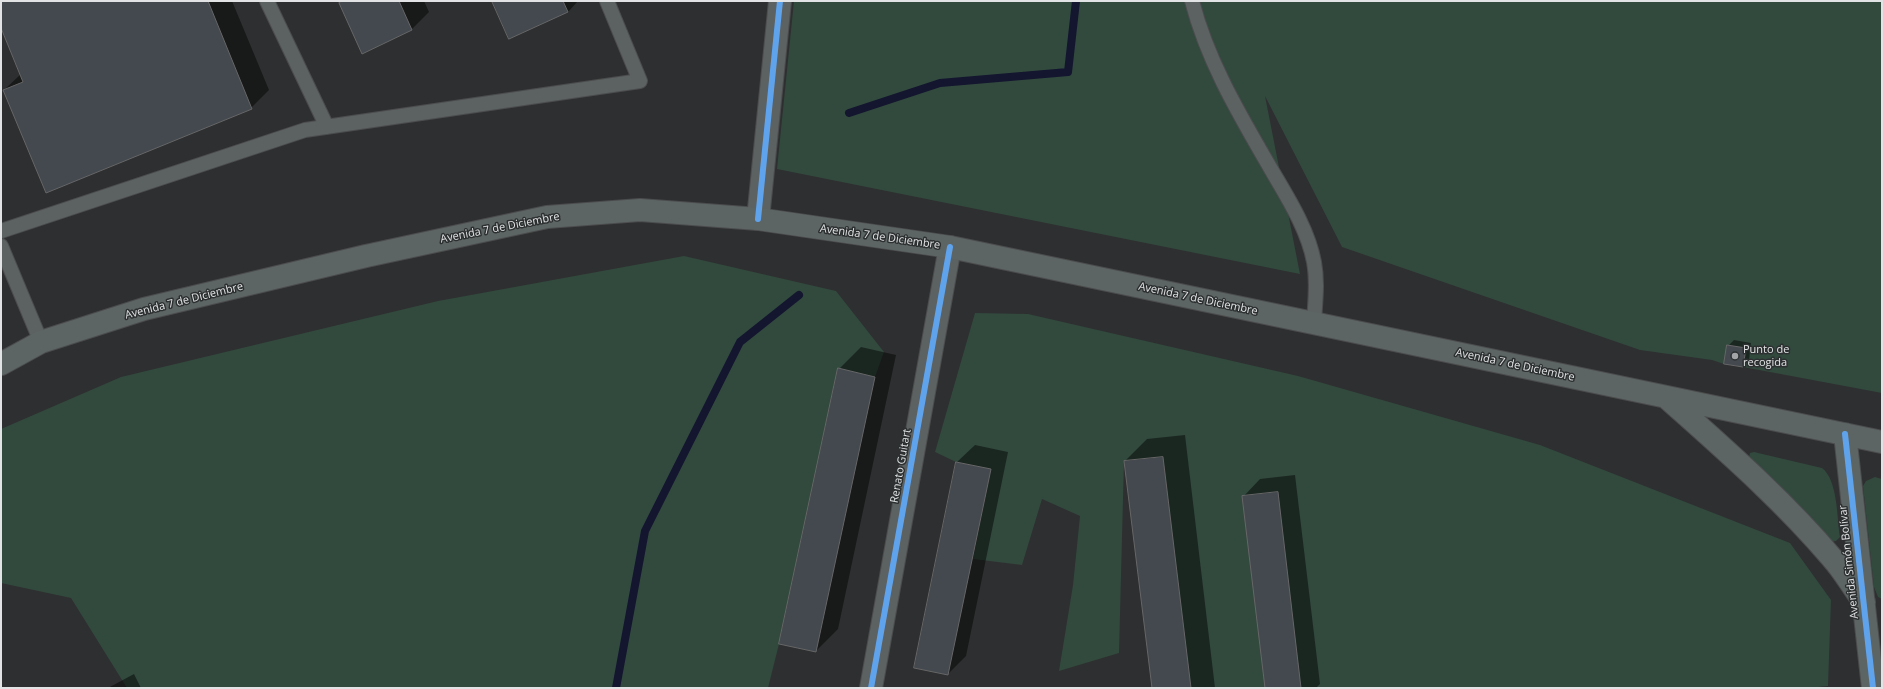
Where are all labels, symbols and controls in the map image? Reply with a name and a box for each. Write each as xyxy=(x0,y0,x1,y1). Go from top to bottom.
street label: Avenida 7 de Diciembre xyxy=(439,210,561,246)
street label: Avenida 7 de Diciembre xyxy=(819,222,941,252)
street label: Avenida 7 de Diciembre xyxy=(124,280,244,322)
street label: Avenida 7 de Diciembre xyxy=(1137,280,1259,318)
place label: Punto de recogida xyxy=(1743,343,1789,369)
street label: Avenida 7 de Diciembre xyxy=(1454,346,1576,384)
marker: Punto de recogida xyxy=(1730,351,1740,361)
street label: Renato Guitart xyxy=(888,428,914,504)
street label: Avenida Simón Bolívar xyxy=(1836,504,1862,620)

